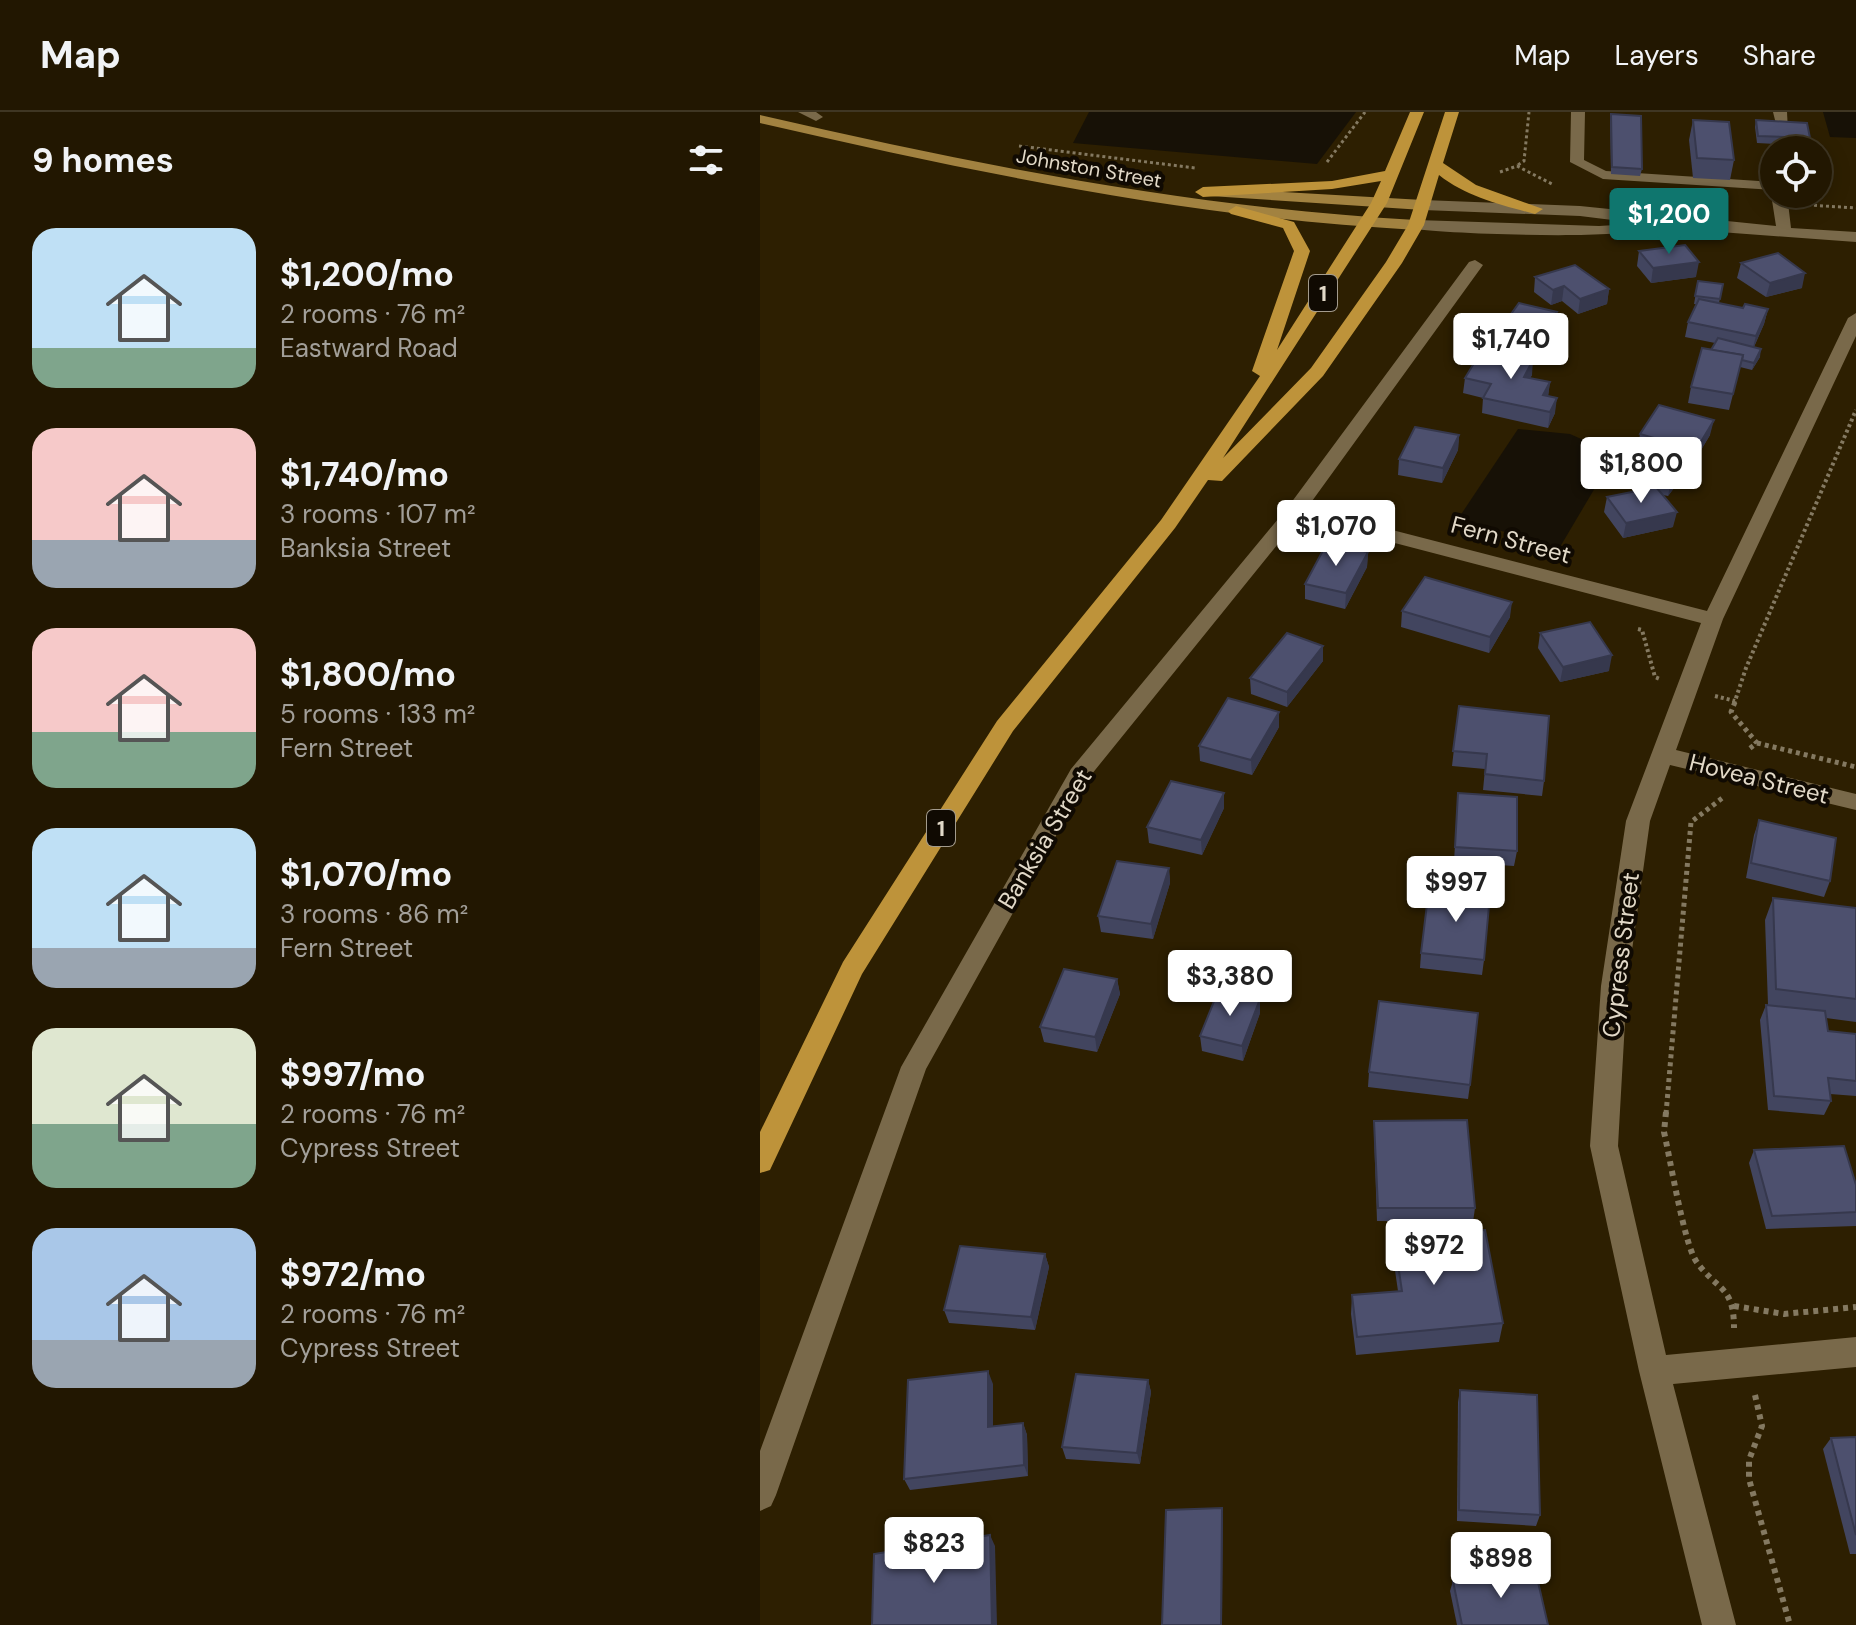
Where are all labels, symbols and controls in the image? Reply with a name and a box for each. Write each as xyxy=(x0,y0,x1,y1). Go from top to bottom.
text: Map xyxy=(40,30,121,80)
text: Map xyxy=(1514,37,1571,74)
text: Layers xyxy=(1615,37,1699,74)
text: Share xyxy=(1743,37,1816,74)
map controls xyxy=(1760,136,1832,208)
button: locate xyxy=(1760,136,1832,208)
text: 9 homes xyxy=(32,138,174,183)
icon: filters xyxy=(684,138,728,182)
street label: Johnston Street xyxy=(1014,142,1164,194)
pin: $1,200 xyxy=(1604,188,1734,256)
text: $1,200 xyxy=(1627,197,1711,231)
text: $1,200/mo xyxy=(280,252,454,297)
icon: home xyxy=(96,260,192,356)
road number: 1 xyxy=(1309,275,1337,311)
text: 2 rooms · 76 m² xyxy=(280,297,465,331)
pin: $1,740 xyxy=(1446,313,1576,381)
text: $1,740 xyxy=(1471,322,1551,356)
text: Eastward Road xyxy=(280,331,458,365)
pin: $1,800 xyxy=(1576,437,1706,505)
text: $1,800 xyxy=(1599,446,1683,480)
text: $1,740/mo xyxy=(280,452,449,497)
icon: home xyxy=(96,460,192,556)
text: 3 rooms · 107 m² xyxy=(280,497,476,531)
pin: $1,070 xyxy=(1271,500,1401,568)
text: $1,070 xyxy=(1295,509,1377,543)
street label: Fern Street xyxy=(1448,509,1575,570)
text: Banksia Street xyxy=(280,531,451,565)
text: $1,800/mo xyxy=(280,652,456,697)
icon: home xyxy=(96,660,192,756)
text: 5 rooms · 133 m² xyxy=(280,697,475,731)
text: Fern Street xyxy=(280,731,413,765)
street label: Hovea Street xyxy=(1686,746,1832,811)
street label: Banksia Street xyxy=(991,763,1099,914)
road number: 1 xyxy=(927,810,955,846)
text: $1,070/mo xyxy=(280,852,452,897)
pin: $997 xyxy=(1409,856,1503,924)
icon: home xyxy=(96,860,192,956)
text: $997 xyxy=(1425,865,1487,899)
street label: Cypress Street xyxy=(1595,871,1646,1039)
text: 3 rooms · 86 m² xyxy=(280,897,468,931)
text: Fern Street xyxy=(280,931,413,965)
pin: $3,380 xyxy=(1165,950,1295,1018)
text: $3,380 xyxy=(1186,959,1274,993)
text: $997/mo xyxy=(280,1052,426,1097)
icon: home xyxy=(96,1060,192,1156)
text: 2 rooms · 76 m² xyxy=(280,1097,465,1131)
text: Cypress Street xyxy=(280,1131,460,1165)
pin: $972 xyxy=(1387,1219,1481,1287)
text: $972 xyxy=(1404,1228,1464,1262)
text: $972/mo xyxy=(280,1252,426,1297)
icon: home xyxy=(96,1260,192,1356)
text: 2 rooms · 76 m² xyxy=(280,1297,465,1331)
text: Cypress Street xyxy=(280,1331,460,1365)
pin: $823 xyxy=(887,1517,981,1585)
text: $823 xyxy=(903,1526,965,1560)
pin: $898 xyxy=(1454,1532,1548,1600)
text: $898 xyxy=(1469,1541,1533,1575)

